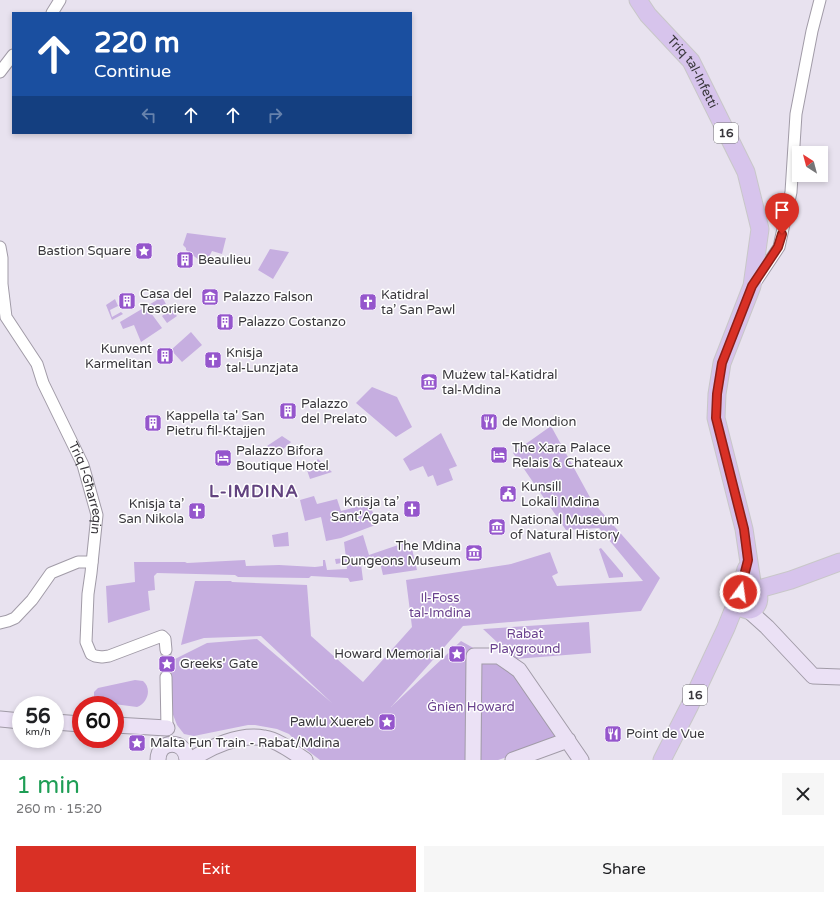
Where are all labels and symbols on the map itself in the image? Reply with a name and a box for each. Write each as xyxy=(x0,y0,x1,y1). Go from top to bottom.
street label: Triq tal-Infetti xyxy=(663,32,721,111)
road number: 16 xyxy=(714,123,738,143)
north arrow xyxy=(792,146,828,182)
pin xyxy=(765,193,799,234)
place icon: Bastion Square xyxy=(134,241,154,261)
place label: Bastion Square xyxy=(38,243,131,259)
building icon: Beaulieu xyxy=(175,250,195,270)
place label: Beaulieu xyxy=(198,252,251,268)
place label: Casa del Tesoriere xyxy=(140,286,196,317)
museum icon: Palazzo Falson xyxy=(200,287,220,307)
place label: Katidral ta’ San Pawl xyxy=(381,287,455,318)
place label: Palazzo Falson xyxy=(223,289,313,305)
building icon: Casa del Tesoriere xyxy=(117,291,137,311)
church icon: Katidral ta’ San Pawl xyxy=(358,292,378,312)
building icon: Palazzo Costanzo xyxy=(215,312,235,332)
place label: Palazzo Costanzo xyxy=(238,314,346,330)
place label: Kunvent Karmelitan xyxy=(85,341,152,372)
place label: Knisja tal-Lunzjata xyxy=(226,345,299,376)
building icon: Kunvent Karmelitan xyxy=(155,346,175,366)
church icon: Knisja tal-Lunzjata xyxy=(203,350,223,370)
place label: Mużew tal-Katidral tal-Mdina xyxy=(442,367,558,398)
museum icon: Mużew tal-Katidral tal-Mdina xyxy=(419,372,439,392)
place label: Palazzo del Prelato xyxy=(301,396,367,427)
building icon: Palazzo del Prelato xyxy=(278,401,298,421)
place label: Kappella ta' San Pietru fil-Ktajjen xyxy=(166,408,265,439)
restaurant icon: de Mondion xyxy=(479,412,499,432)
building icon: Kappella ta' San Pietru fil-Ktajjen xyxy=(143,413,163,433)
place label: de Mondion xyxy=(502,414,576,430)
street label: Triq l-Għarreqin xyxy=(65,439,105,535)
place label: The Xara Palace Relais & Chateaux xyxy=(512,440,623,471)
place label: Palazzo Bifora Boutique Hotel xyxy=(236,443,329,474)
hotel icon: The Xara Palace Relais & Chateaux xyxy=(489,445,509,465)
hotel icon: Palazzo Bifora Boutique Hotel xyxy=(213,448,233,468)
place label: Kunsill Lokali Mdina xyxy=(521,479,600,510)
district label: L-IMDINA xyxy=(209,481,299,502)
public building icon: Kunsill Lokali Mdina xyxy=(498,484,518,504)
place label: Knisja ta’ Sant'Agata xyxy=(331,494,399,525)
place label: Knisja ta’ San Nikola xyxy=(118,496,184,527)
church icon: Knisja ta’ Sant'Agata xyxy=(402,499,422,519)
church icon: Knisja ta’ San Nikola xyxy=(187,501,207,521)
place label: National Museum of Natural History xyxy=(510,512,619,543)
museum icon: National Museum of Natural History xyxy=(487,517,507,537)
place label: The Mdina Dungeons Museum xyxy=(341,538,461,569)
museum icon: The Mdina Dungeons Museum xyxy=(464,543,484,563)
position arrow xyxy=(719,571,761,613)
park label: Il-Foss tal-Imdina xyxy=(409,590,471,621)
park label: Rabat Playground xyxy=(490,626,560,657)
place icon: Howard Memorial xyxy=(447,644,467,664)
place label: Howard Memorial xyxy=(334,646,444,662)
place icon: Greeks' Gate xyxy=(157,654,177,674)
place label: Greeks' Gate xyxy=(180,656,258,672)
road number: 16 xyxy=(683,685,707,705)
speed limit sign: 60 xyxy=(72,696,124,748)
park label: Ġnien Howard xyxy=(427,699,515,715)
place icon: Pawlu Xuereb xyxy=(377,712,397,732)
place label: Pawlu Xuereb xyxy=(290,714,374,730)
restaurant icon: Point de Vue xyxy=(603,724,623,744)
place label: Point de Vue xyxy=(626,726,705,742)
place icon: Malta Fun Train - Rabat/Mdina xyxy=(127,733,147,753)
place label: Malta Fun Train - Rabat/Mdina xyxy=(150,735,340,751)

